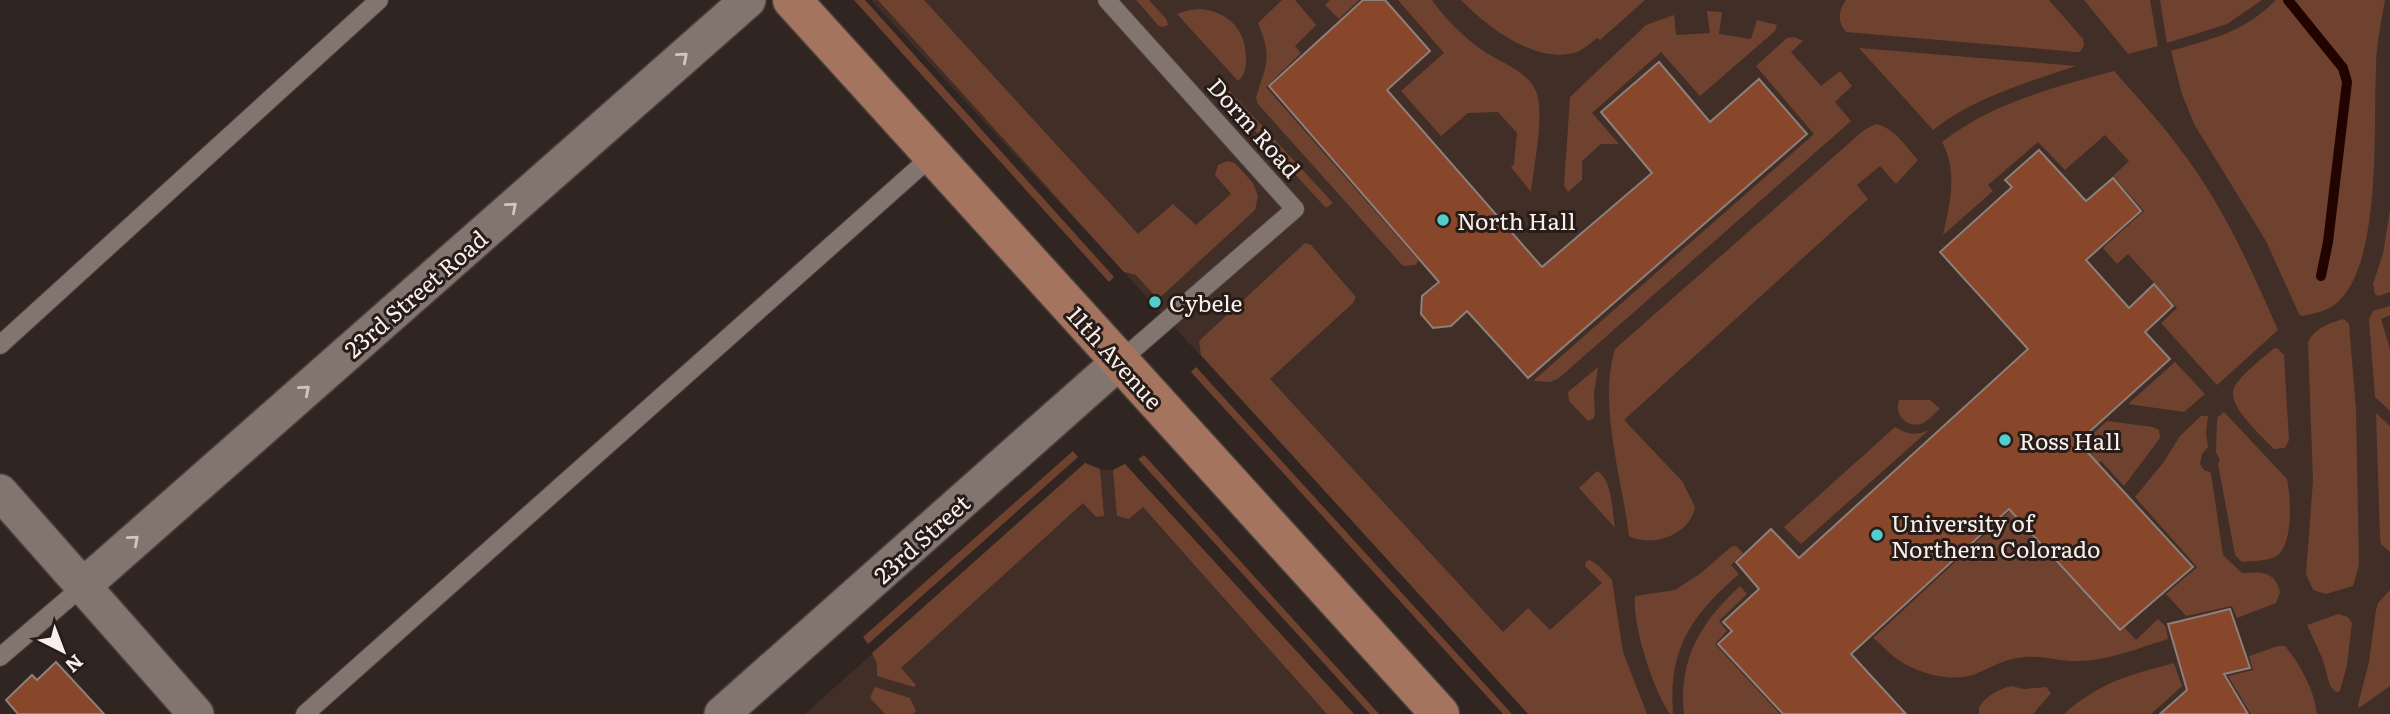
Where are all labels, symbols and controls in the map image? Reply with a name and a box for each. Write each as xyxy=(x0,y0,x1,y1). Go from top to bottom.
one-way arrow xyxy=(675,53,688,65)
street label: Dorm Road xyxy=(1201,69,1309,185)
one-way arrow xyxy=(504,203,517,216)
place label: North Hall xyxy=(1457,203,1576,237)
marker: North Hall xyxy=(1435,212,1451,228)
street label: 23rd Street Road xyxy=(336,221,494,365)
place label: Cybele xyxy=(1169,285,1243,319)
marker: Cybele xyxy=(1147,294,1163,310)
street label: 11th Avenue xyxy=(1060,298,1172,416)
one-way arrow xyxy=(296,386,309,398)
place label: Ross Hall xyxy=(2019,423,2121,457)
marker: Ross Hall xyxy=(1997,432,2013,448)
street label: 23rd Street xyxy=(865,485,977,591)
place label: University of Northern Colorado xyxy=(1891,505,2100,565)
marker: University of Northern Colorado xyxy=(1869,527,1885,543)
one-way arrow xyxy=(126,536,139,549)
north arrow xyxy=(28,616,98,686)
text: N xyxy=(60,649,90,680)

